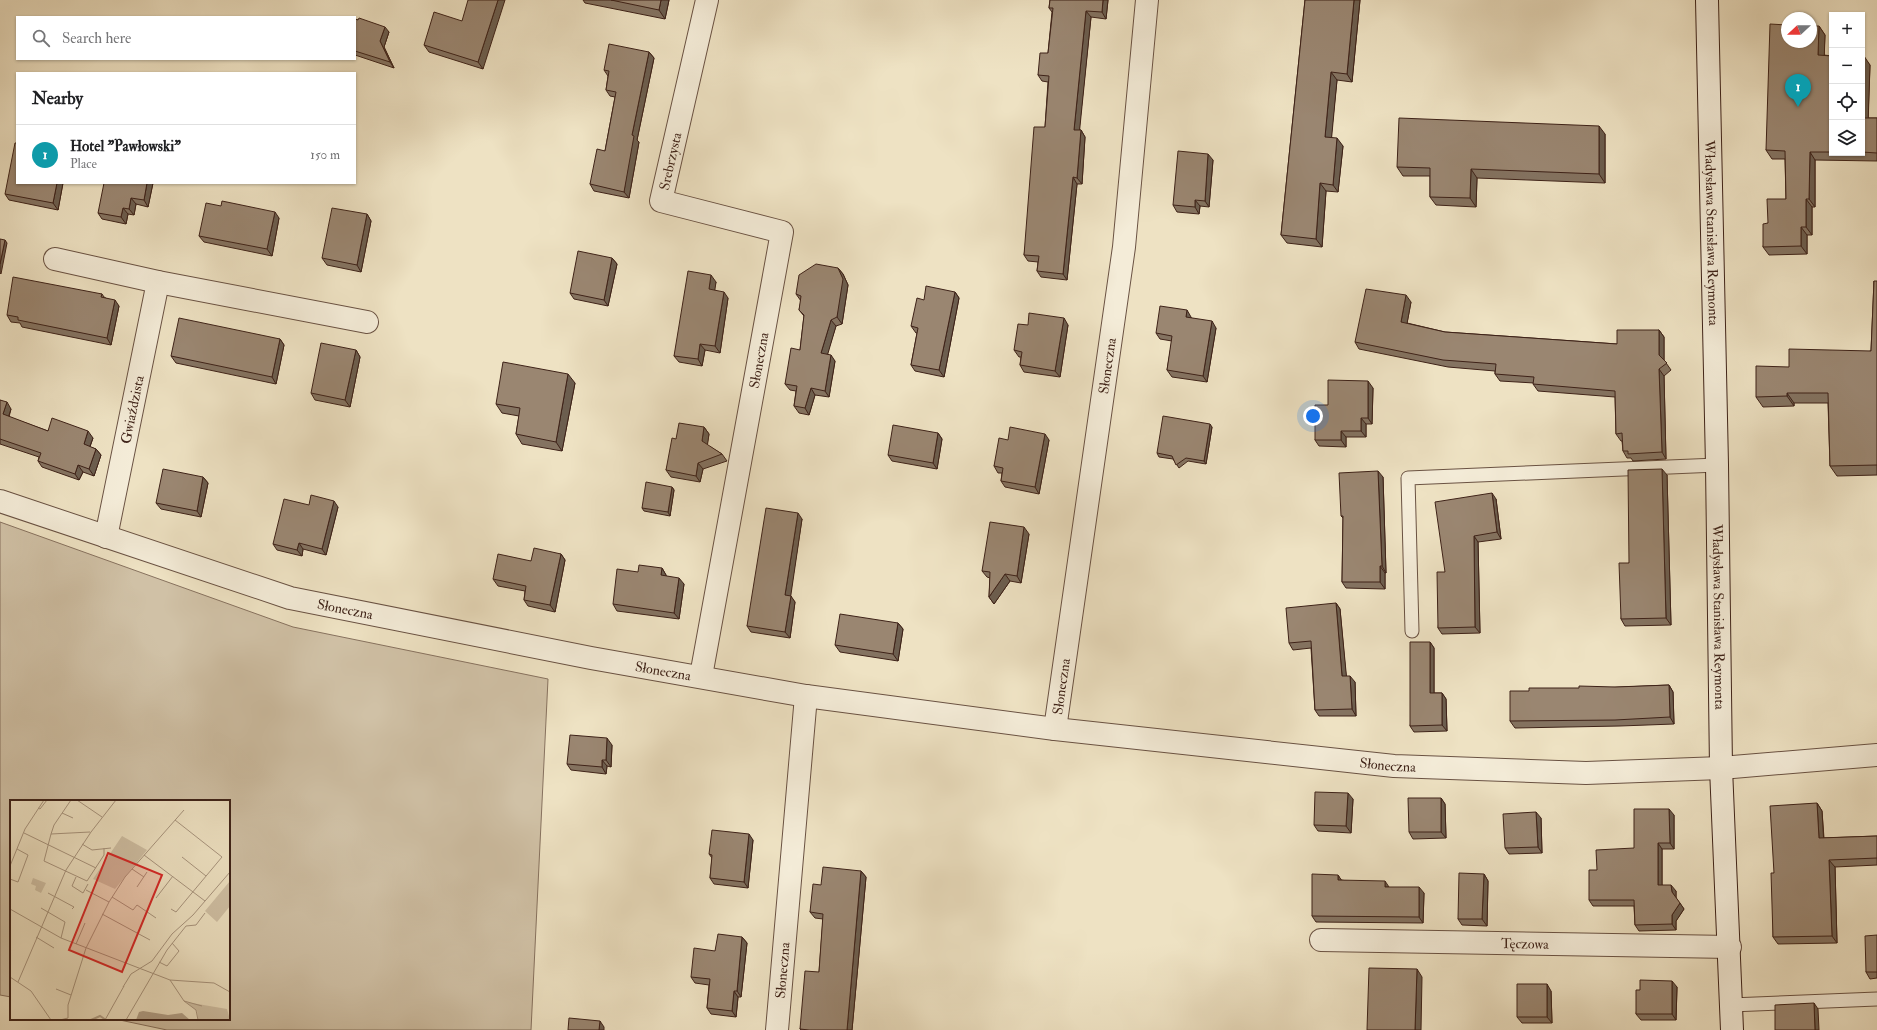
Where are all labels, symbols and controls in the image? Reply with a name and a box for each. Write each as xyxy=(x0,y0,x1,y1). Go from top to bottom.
north arrow xyxy=(1781,12,1817,48)
map controls xyxy=(1829,12,1865,156)
button: + xyxy=(1829,12,1865,48)
search box xyxy=(16,16,356,60)
icon: search xyxy=(30,27,52,49)
text: Search here xyxy=(62,29,131,48)
button: − xyxy=(1829,48,1865,84)
pin: 1 xyxy=(1785,74,1811,107)
button: locate xyxy=(1829,84,1865,120)
text: Nearby xyxy=(32,88,83,109)
button: layers xyxy=(1829,120,1865,156)
street label: Srebrzysta xyxy=(656,131,685,192)
text: Hotel "Pawłowski" xyxy=(70,137,181,156)
street label: Władysława Stanisława Reymonta xyxy=(1701,139,1722,326)
text: 1 xyxy=(43,147,47,163)
text: 150 m xyxy=(310,147,340,163)
text: Place xyxy=(70,156,97,172)
street label: Słoneczna xyxy=(746,331,773,390)
street label: Słoneczna xyxy=(1095,336,1120,395)
street label: Gwiaździsta xyxy=(117,374,148,445)
your location xyxy=(1303,406,1323,426)
street label: Władysława Stanisława Reymonta xyxy=(1708,523,1728,710)
street label: Słoneczna xyxy=(316,596,375,623)
street label: Słoneczna xyxy=(1049,657,1074,716)
street label: Słoneczna xyxy=(634,658,693,685)
street label: Słoneczna xyxy=(1359,754,1417,776)
inset map xyxy=(10,800,230,1020)
street label: Tęczowa xyxy=(1501,935,1549,953)
street label: Słoneczna xyxy=(772,941,794,999)

